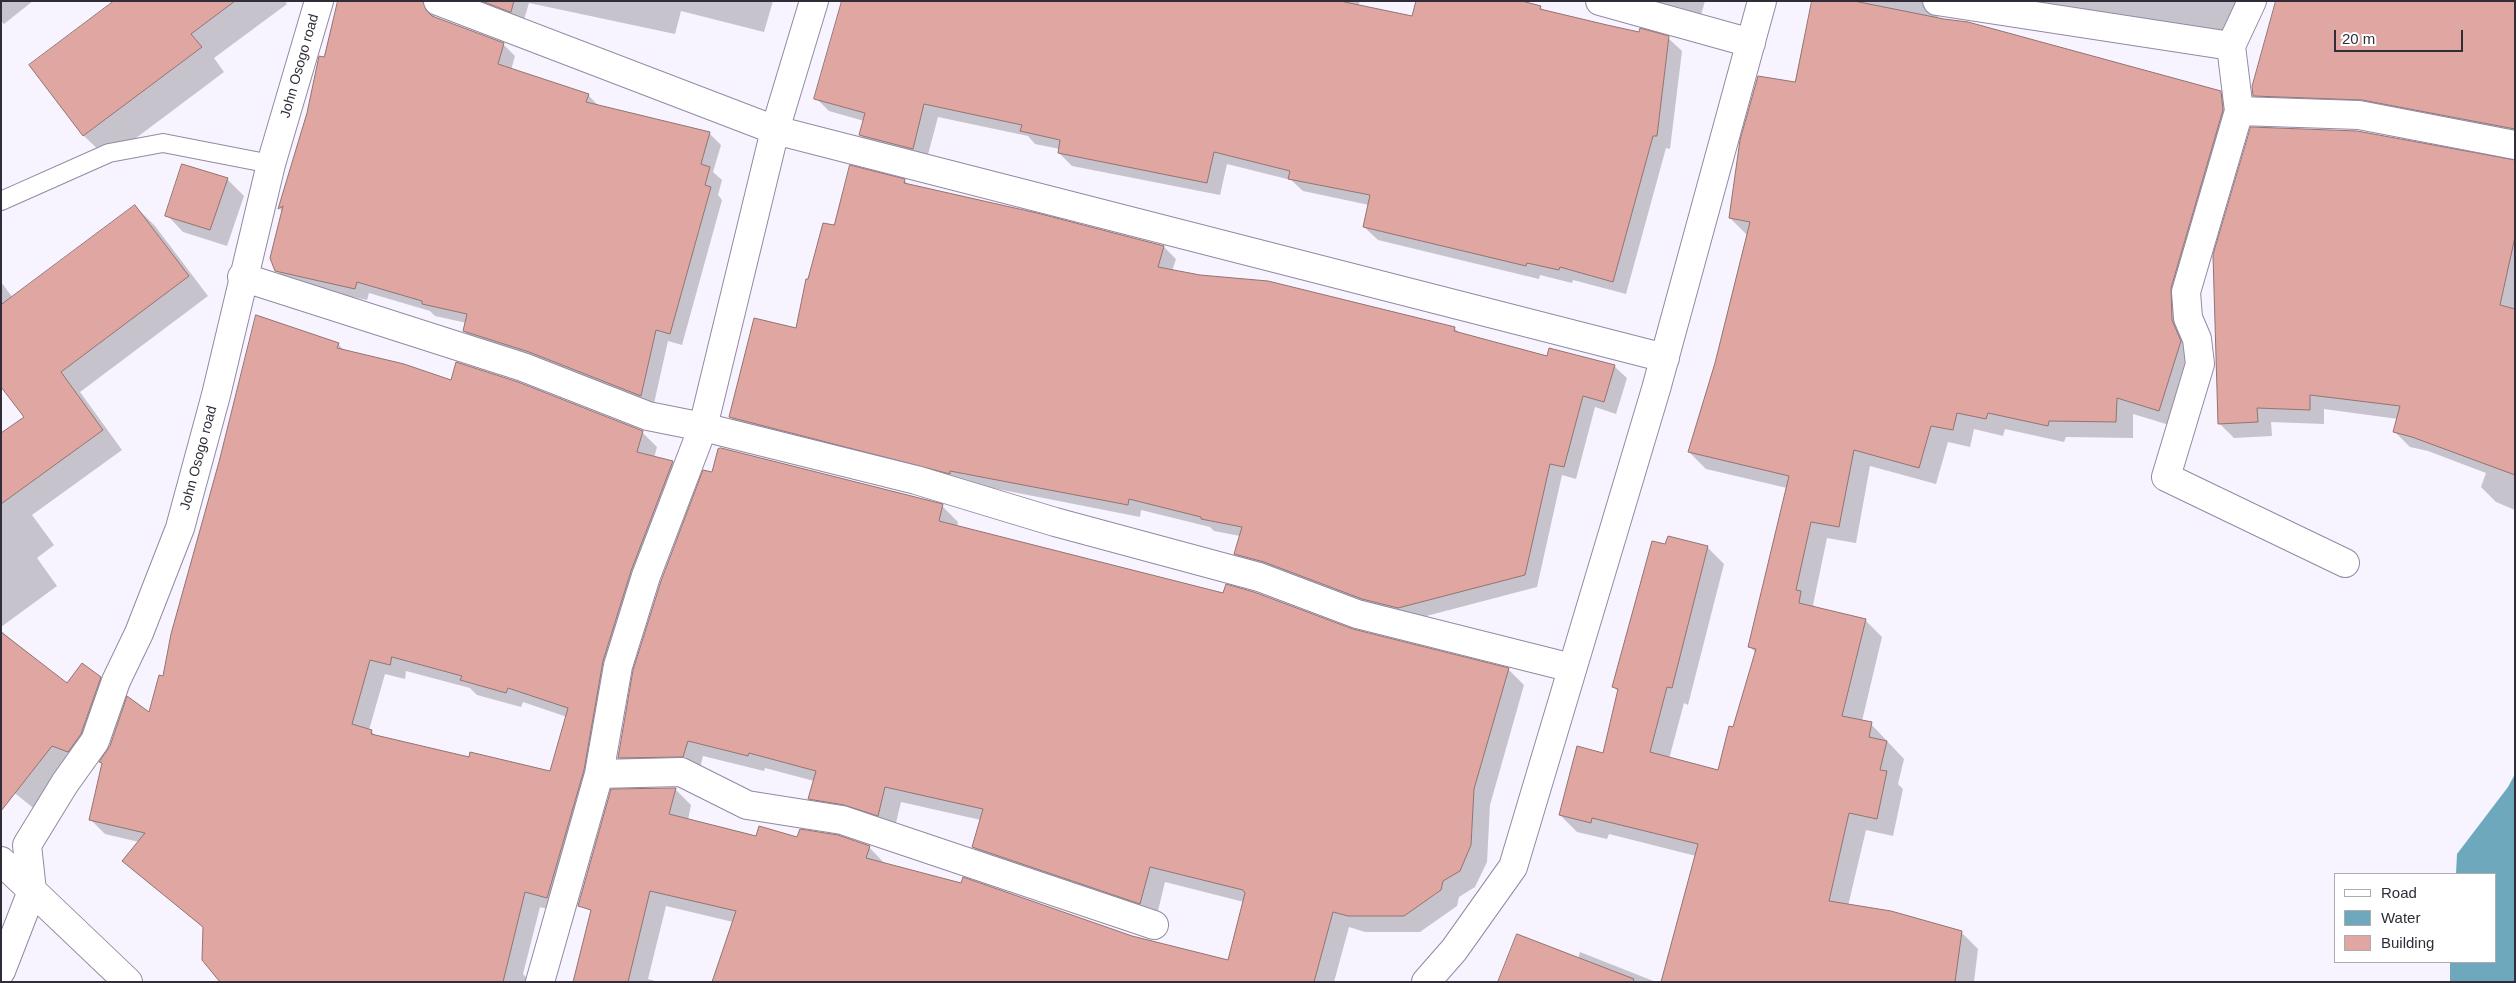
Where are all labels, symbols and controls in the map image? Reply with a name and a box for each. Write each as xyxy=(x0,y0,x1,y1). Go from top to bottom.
street label: John Osogo road xyxy=(277,12,323,120)
scale bar xyxy=(2336,20,2465,52)
text: 20 m xyxy=(2342,30,2375,47)
street label: John Osogo road xyxy=(177,404,221,512)
legend xyxy=(2334,873,2496,963)
text: Road xyxy=(2381,884,2417,901)
text: Water xyxy=(2381,909,2420,926)
text: Building xyxy=(2381,934,2434,951)

